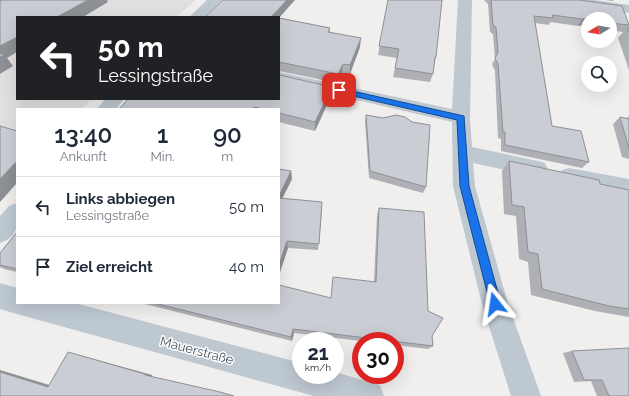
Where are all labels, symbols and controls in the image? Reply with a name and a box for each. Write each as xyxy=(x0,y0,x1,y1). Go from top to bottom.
north arrow xyxy=(581,12,617,48)
map controls xyxy=(581,12,617,92)
text: 50 m xyxy=(98,31,164,64)
icon: left xyxy=(32,32,84,84)
button: search xyxy=(581,56,617,92)
text: Lessingstraße xyxy=(98,65,213,86)
pin xyxy=(322,73,356,107)
icon: arrive xyxy=(328,79,350,101)
text: 13:40 xyxy=(54,120,112,149)
text: 1 xyxy=(157,120,168,149)
text: 90 xyxy=(213,120,242,149)
text: Ankunft xyxy=(60,149,107,164)
text: Min. xyxy=(150,149,175,164)
text: m xyxy=(221,149,233,164)
text: Links abbiegen xyxy=(66,190,175,208)
icon: left xyxy=(32,196,54,218)
text: 50 m xyxy=(229,198,264,216)
text: Lessingstraße xyxy=(66,208,149,223)
icon: arrive xyxy=(32,256,54,278)
text: Ziel erreicht xyxy=(66,258,153,276)
text: 40 m xyxy=(229,258,264,276)
position arrow xyxy=(474,283,516,325)
speed limit sign: 30 xyxy=(352,332,404,384)
street label: Mauerstraße xyxy=(159,333,236,368)
text: 21 xyxy=(307,341,329,365)
text: km/h xyxy=(305,362,331,373)

